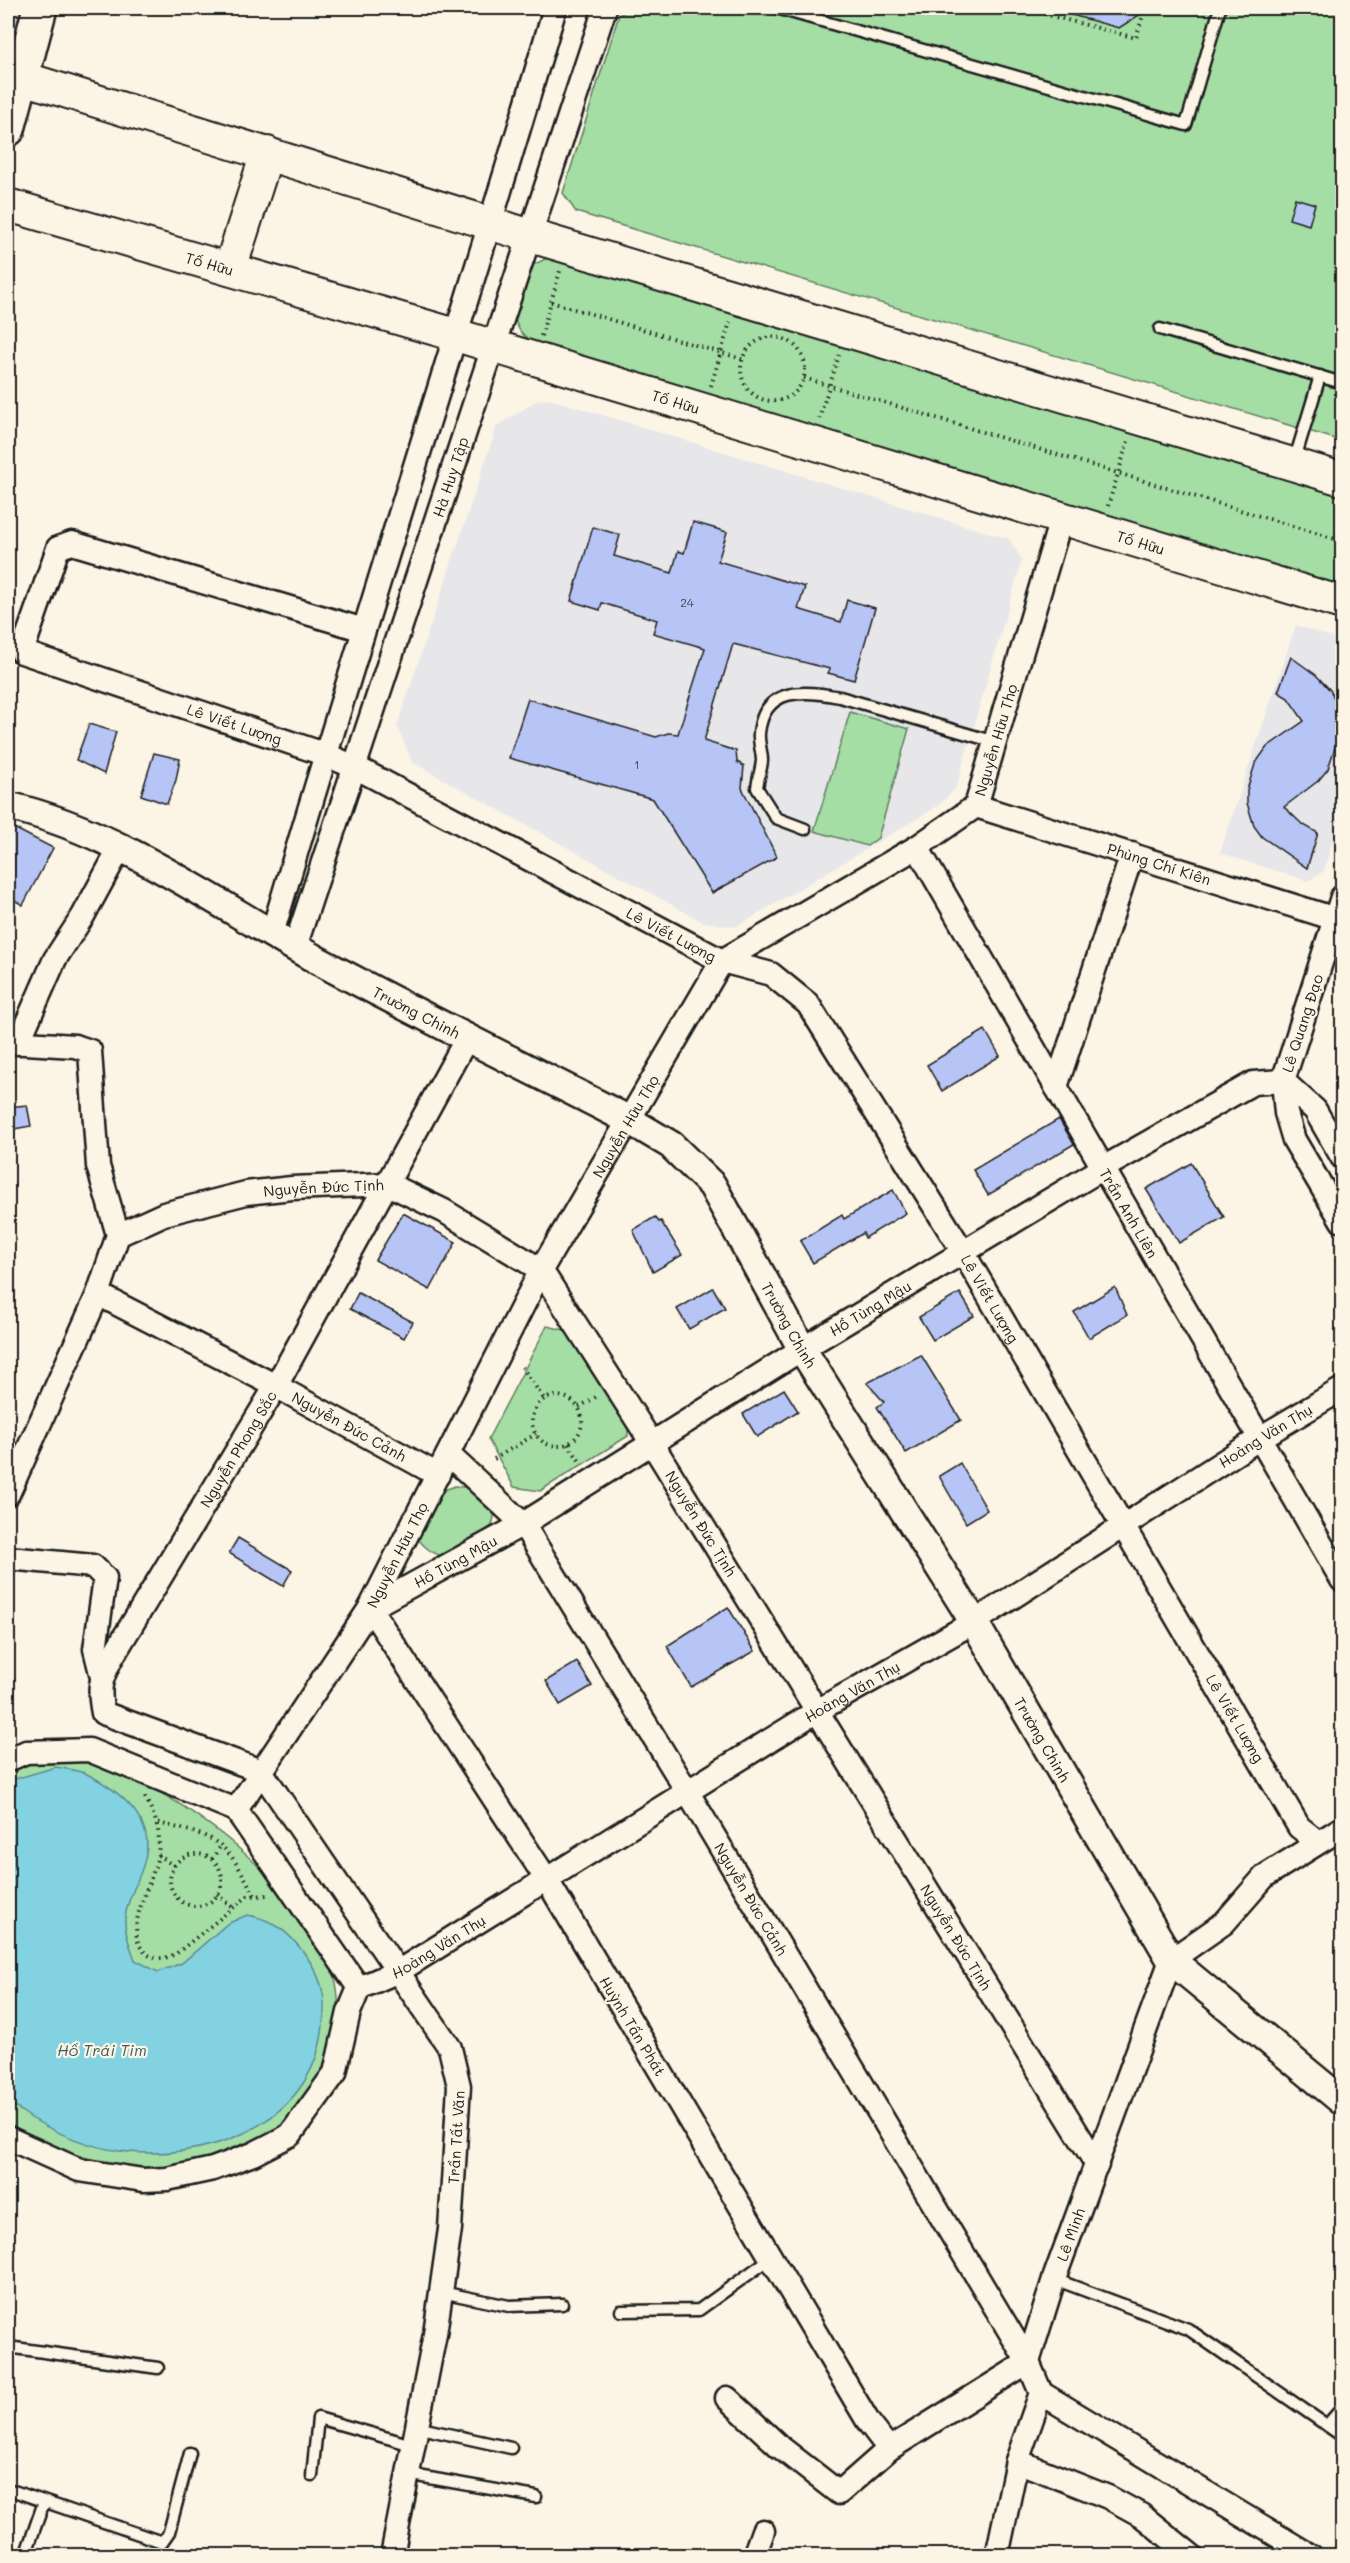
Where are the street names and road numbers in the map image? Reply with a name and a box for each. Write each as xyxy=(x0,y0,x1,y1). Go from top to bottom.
street label: Tố Hữu xyxy=(183,247,236,280)
street label: Tố Hữu xyxy=(649,385,702,418)
street label: Hà Huy Tập xyxy=(428,434,473,520)
street label: Tố Hữu xyxy=(1114,525,1167,559)
street label: Nguyễn Hữu Thọ xyxy=(970,681,1022,798)
street label: Lê Viết Lượng xyxy=(184,698,285,749)
street label: Phùng Chí Kiên xyxy=(1105,838,1214,889)
street label: Lê Viết Lượng xyxy=(623,902,720,966)
street label: Lê Quang Đạo xyxy=(1277,971,1327,1075)
street label: Trường Chinh xyxy=(370,981,464,1043)
street label: Nguyễn Hữu Thọ xyxy=(587,1071,663,1181)
street label: Trần Anh Liên xyxy=(1095,1164,1163,1261)
street label: Nguyễn Đức Tịnh xyxy=(262,1174,384,1201)
street label: Lê Viết Lượng xyxy=(957,1251,1024,1347)
street label: Hồ Tùng Mậu xyxy=(825,1276,915,1340)
street label: Trường Chinh xyxy=(757,1278,821,1371)
street label: Nguyễn Phong Sắc xyxy=(195,1386,281,1511)
street label: Nguyễn Đức Cảnh xyxy=(288,1387,410,1466)
street label: Hoàng Văn Thụ xyxy=(1215,1399,1316,1472)
street label: Nguyễn Đức Tịnh xyxy=(661,1467,741,1580)
street label: Nguyễn Hữu Thọ xyxy=(362,1498,432,1611)
street label: Hồ Tùng Mậu xyxy=(410,1530,501,1592)
street label: Hoàng Văn Thụ xyxy=(801,1656,903,1726)
street label: Lê Viết Lượng xyxy=(1202,1671,1269,1766)
street label: Trường Chinh xyxy=(1010,1693,1075,1786)
street label: Nguyễn Đức Cảnh xyxy=(710,1839,793,1959)
street label: Nguyễn Đức Tịnh xyxy=(916,1880,997,1994)
street label: Hoàng Văn Thụ xyxy=(389,1910,489,1983)
street label: Huỳnh Tấn Phát xyxy=(595,1973,671,2079)
street label: Trần Tất Văn xyxy=(443,2090,469,2185)
street label: Lê Minh xyxy=(1051,2205,1089,2264)

